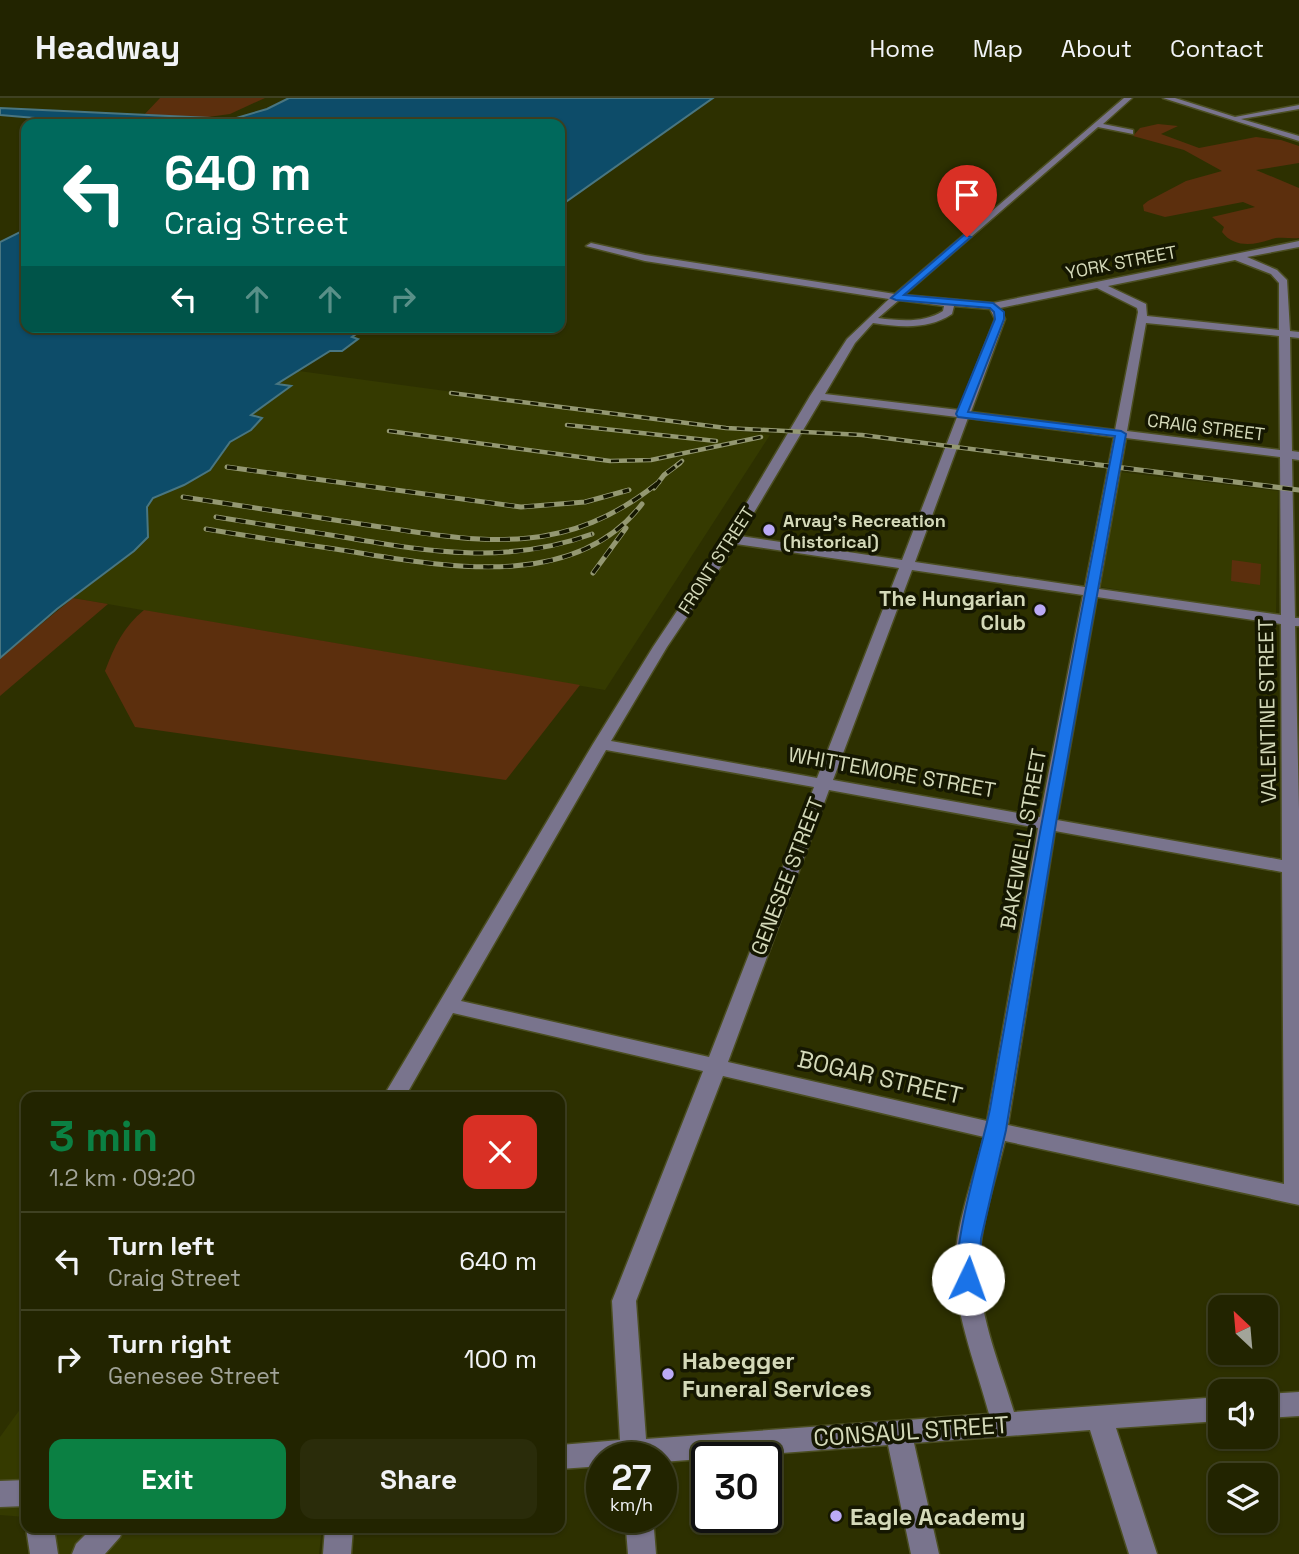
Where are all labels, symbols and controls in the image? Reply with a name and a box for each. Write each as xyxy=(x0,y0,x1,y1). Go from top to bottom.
text: Headway xyxy=(35,27,180,69)
text: Home xyxy=(869,33,935,64)
text: Map xyxy=(973,33,1023,64)
text: About xyxy=(1061,33,1132,64)
text: Contact xyxy=(1170,33,1264,64)
text: 640 m xyxy=(164,142,312,204)
icon: left xyxy=(49,147,140,238)
pin xyxy=(937,165,997,237)
icon: arrive xyxy=(948,176,986,214)
text: Craig Street xyxy=(164,203,349,243)
street label: YORK STREET xyxy=(1063,240,1179,284)
icon: left xyxy=(165,280,203,318)
icon: ahead xyxy=(238,280,276,318)
icon: ahead xyxy=(311,280,349,318)
icon: right xyxy=(384,280,422,318)
street label: CRAIG STREET xyxy=(1146,408,1267,446)
street label: FRONT STREET xyxy=(673,502,759,618)
place label: Arvay's Recreation (historical) xyxy=(783,509,946,553)
marker: Arvay's Recreation (historical) xyxy=(761,522,777,538)
place label: The Hungarian Club xyxy=(879,585,1026,636)
marker: The Hungarian Club xyxy=(1032,602,1048,618)
street label: VALENTINE STREET xyxy=(1252,618,1282,804)
street label: WHITTEMORE STREET xyxy=(786,740,998,804)
street label: BAKEWELL STREET xyxy=(994,746,1052,932)
street label: GENESEE STREET xyxy=(744,793,830,959)
street label: BOGAR STREET xyxy=(794,1043,966,1111)
text: 3 min xyxy=(49,1110,158,1163)
button: close xyxy=(463,1115,537,1189)
text: 1.2 km · 09:20 xyxy=(49,1163,196,1193)
text: Turn left xyxy=(108,1229,215,1263)
icon: left xyxy=(49,1242,87,1280)
position arrow xyxy=(931,1242,1005,1316)
text: 640 m xyxy=(459,1244,537,1278)
text: Craig Street xyxy=(108,1263,241,1293)
north arrow xyxy=(1208,1295,1278,1365)
map controls xyxy=(1208,1295,1278,1533)
text: Turn right xyxy=(108,1327,232,1361)
icon: right xyxy=(49,1340,87,1378)
text: 100 m xyxy=(464,1342,537,1376)
place label: Habegger Funeral Services xyxy=(682,1345,872,1404)
text: Genesee Street xyxy=(108,1361,280,1391)
marker: Habegger Funeral Services xyxy=(660,1366,676,1382)
button: sound xyxy=(1208,1379,1278,1449)
street label: CONSAUL STREET xyxy=(812,1409,1010,1453)
button: Exit xyxy=(49,1439,286,1519)
button: Share xyxy=(300,1439,537,1519)
speed limit sign: 30 xyxy=(691,1442,782,1533)
text: 27 xyxy=(612,1456,651,1500)
button: layers xyxy=(1208,1463,1278,1533)
text: km/h xyxy=(610,1493,653,1516)
place label: Eagle Academy xyxy=(850,1501,1025,1532)
marker: Eagle Academy xyxy=(828,1508,844,1524)

